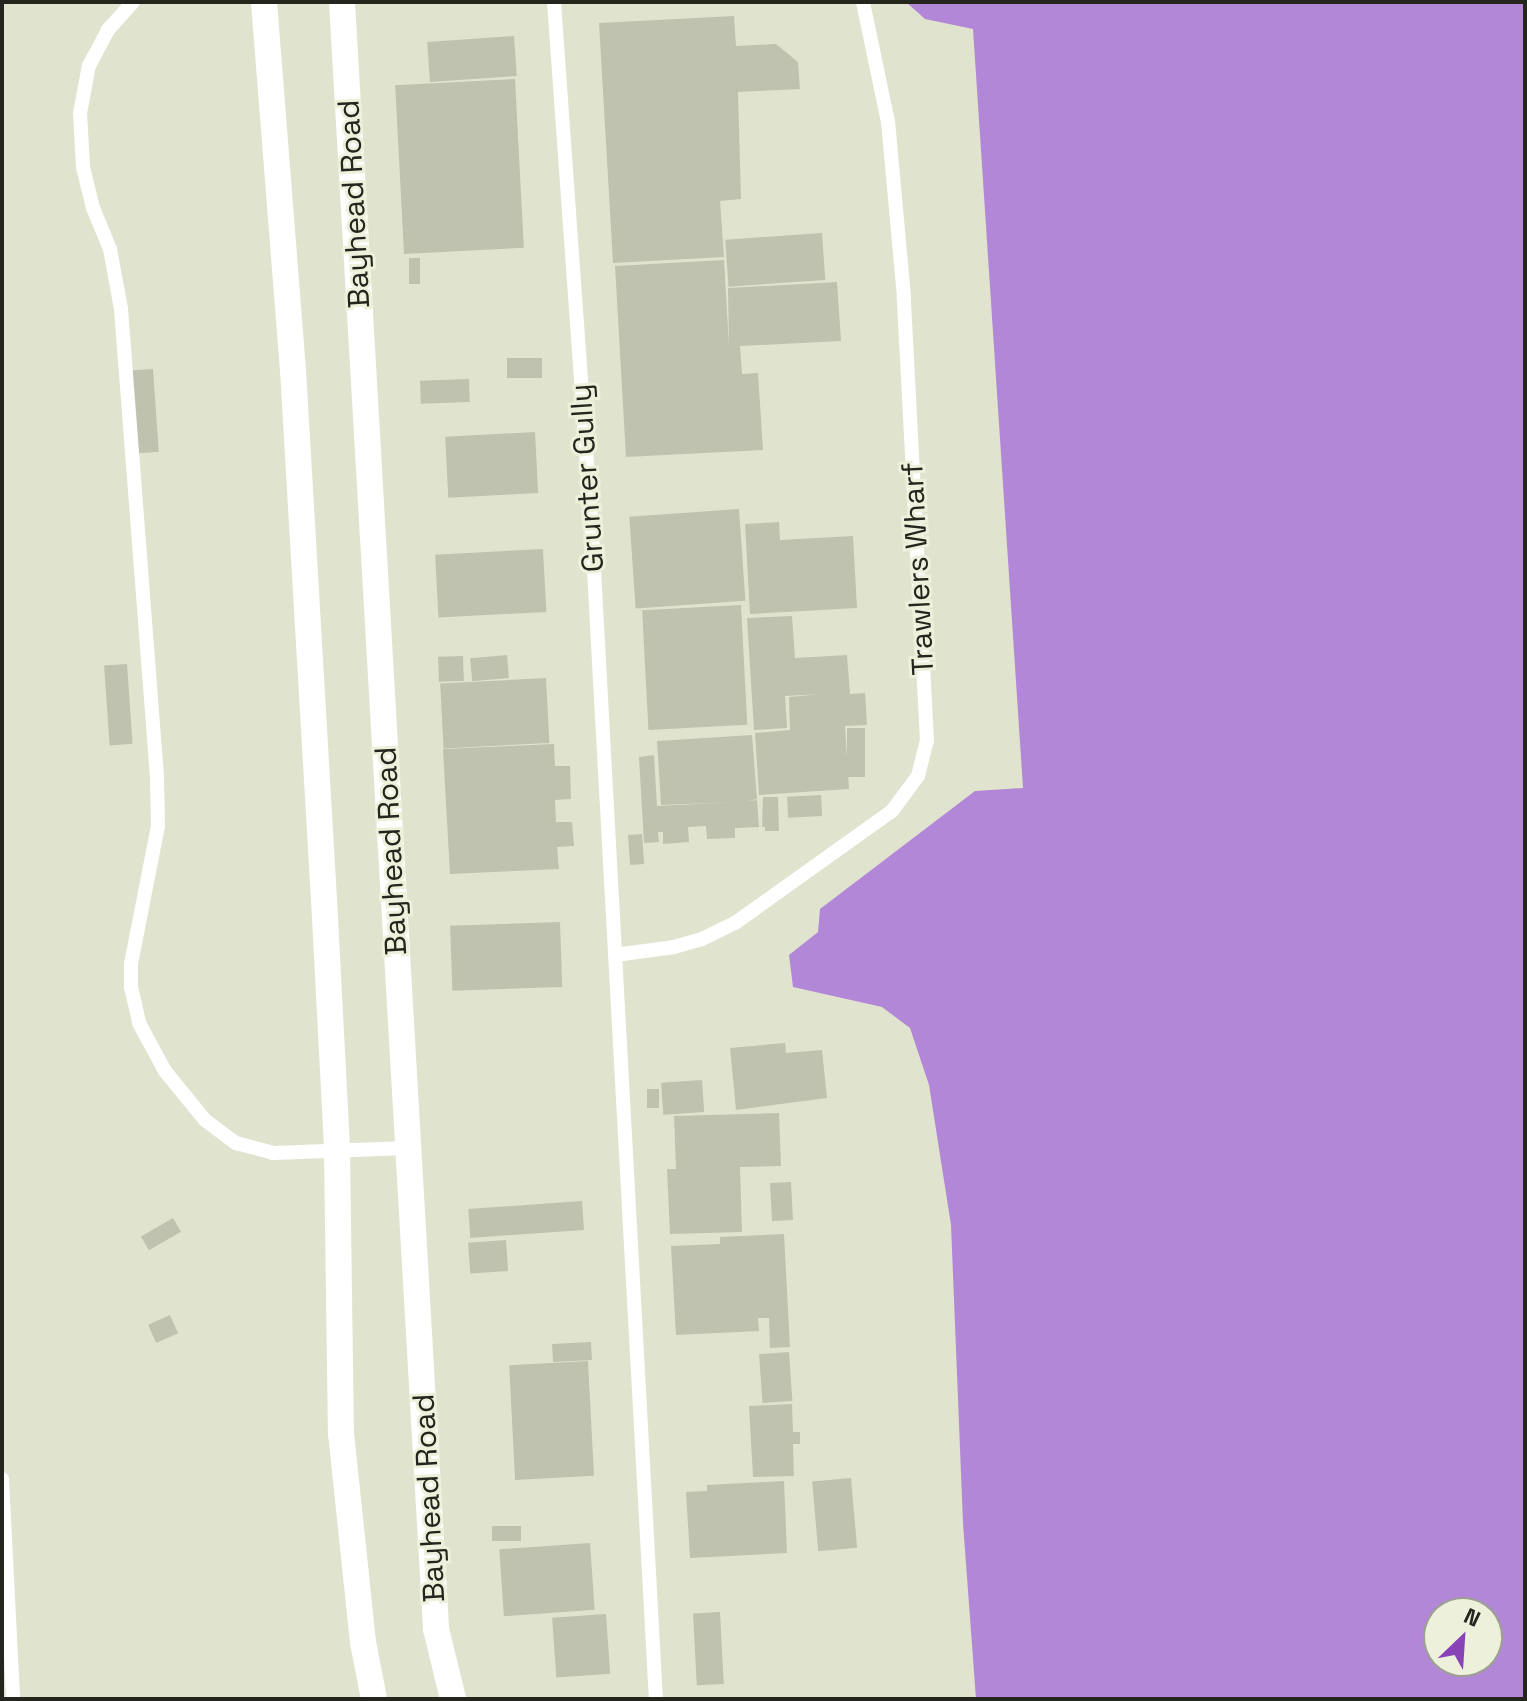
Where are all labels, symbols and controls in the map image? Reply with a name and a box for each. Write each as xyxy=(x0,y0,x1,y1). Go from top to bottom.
street label: Bayhead Road xyxy=(331,99,377,309)
street label: Grunter Gully xyxy=(562,383,612,573)
street label: Trawlers Wharf xyxy=(894,462,942,676)
street label: Bayhead Road xyxy=(368,746,414,956)
street label: Bayhead Road xyxy=(406,1393,452,1603)
north arrow xyxy=(1423,1597,1503,1677)
text: N xyxy=(1460,1601,1485,1633)

